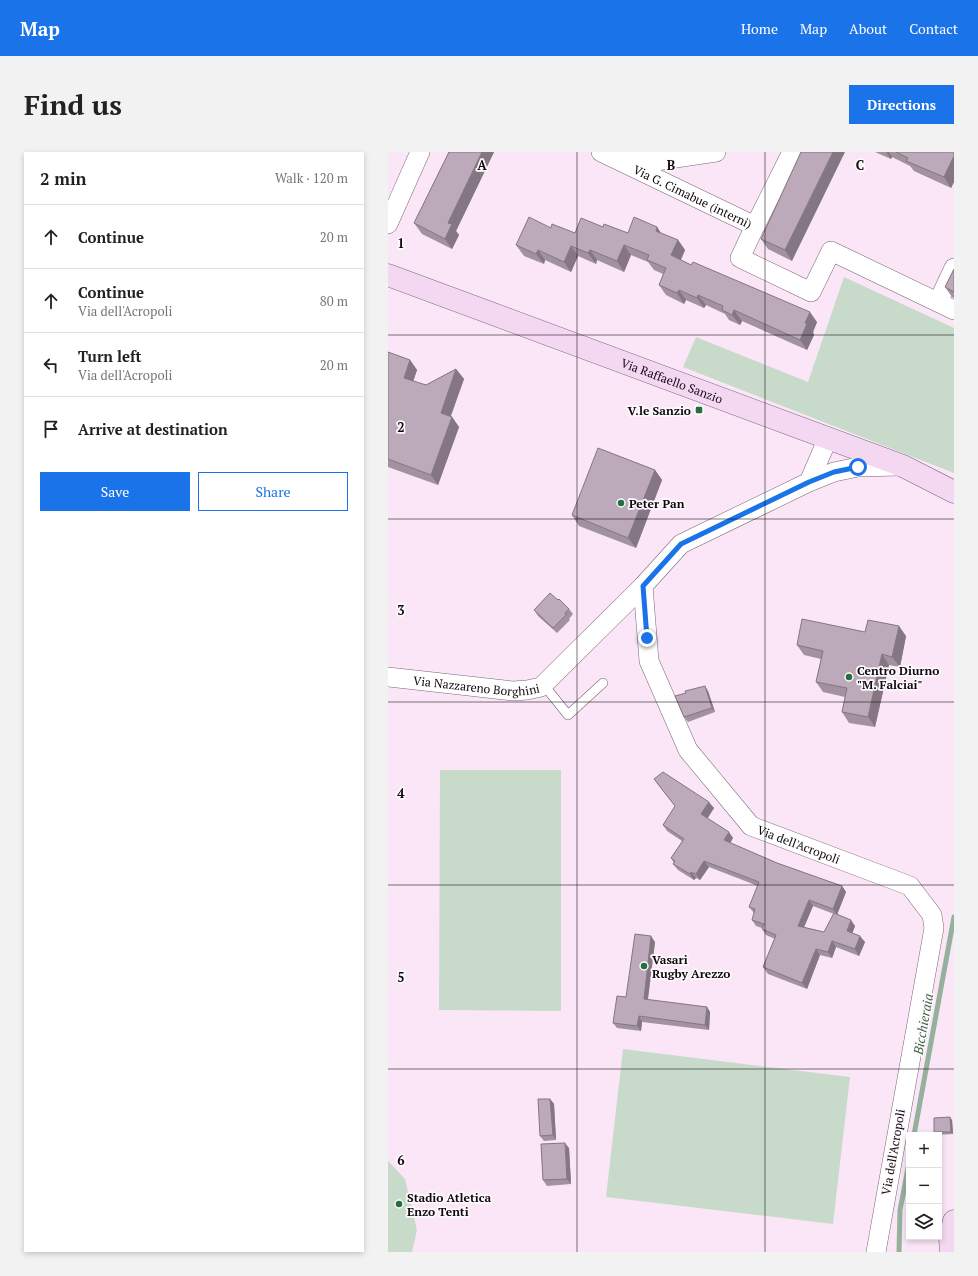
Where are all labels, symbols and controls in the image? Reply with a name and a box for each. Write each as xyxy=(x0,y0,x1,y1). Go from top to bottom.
text: Map xyxy=(20,16,60,41)
text: Home xyxy=(741,19,778,38)
text: Map xyxy=(800,19,827,38)
text: About xyxy=(849,19,887,38)
text: Contact xyxy=(909,19,958,38)
button: Directions xyxy=(849,85,954,124)
text: Find us xyxy=(24,86,122,123)
text: A xyxy=(477,156,487,174)
text: B xyxy=(667,156,675,174)
text: C xyxy=(856,156,864,174)
street label: Via G. Cimabue (interni) xyxy=(631,161,755,231)
text: 2 min xyxy=(40,167,87,190)
text: Walk · 120 m xyxy=(275,169,348,187)
icon: ahead xyxy=(40,226,62,248)
text: Continue xyxy=(78,227,144,247)
text: 20 m xyxy=(320,228,348,246)
text: 1 xyxy=(397,234,405,252)
text: Continue xyxy=(78,282,144,302)
icon: ahead xyxy=(40,290,62,312)
text: 80 m xyxy=(320,292,348,310)
text: Via dell'Acropoli xyxy=(78,302,172,320)
text: Turn left xyxy=(78,346,142,366)
icon: left xyxy=(40,354,62,376)
street label: Via Raffaello Sanzio xyxy=(619,355,725,406)
text: 20 m xyxy=(320,356,348,374)
text: Via dell'Acropoli xyxy=(78,366,172,384)
place label: V.le Sanzio xyxy=(628,403,691,418)
marker: V.le Sanzio xyxy=(694,405,704,415)
icon: arrive xyxy=(40,418,62,440)
text: 2 xyxy=(397,418,405,436)
text: Arrive at destination xyxy=(78,419,228,439)
route start xyxy=(849,458,867,476)
button: Save xyxy=(40,472,190,511)
button: Share xyxy=(198,472,348,511)
place label: Peter Pan xyxy=(629,496,685,511)
marker: Peter Pan xyxy=(616,498,626,508)
text: 3 xyxy=(397,601,405,619)
route end xyxy=(638,629,656,647)
place label: Centro Diurno "M. Falciai" xyxy=(857,663,939,692)
street label: Via Nazzareno Borghini xyxy=(413,672,541,699)
marker: Centro Diurno "M. Falciai" xyxy=(844,672,854,682)
text: 4 xyxy=(397,784,405,802)
street label: Via dell'Acropoli xyxy=(755,822,843,867)
place label: Vasari Rugby Arezzo xyxy=(652,952,730,981)
marker: Vasari Rugby Arezzo xyxy=(639,961,649,971)
text: 5 xyxy=(397,968,405,986)
water label: Bicchieraia xyxy=(909,992,937,1057)
street label: Via dell'Acropoli xyxy=(878,1107,908,1196)
map controls xyxy=(906,1132,942,1240)
button: + xyxy=(906,1132,942,1168)
text: 6 xyxy=(397,1151,405,1169)
button: − xyxy=(906,1168,942,1204)
place label: Stadio Atletica Enzo Tenti xyxy=(407,1190,492,1219)
marker: Stadio Atletica Enzo Tenti xyxy=(394,1199,404,1209)
button: layers xyxy=(906,1204,942,1240)

